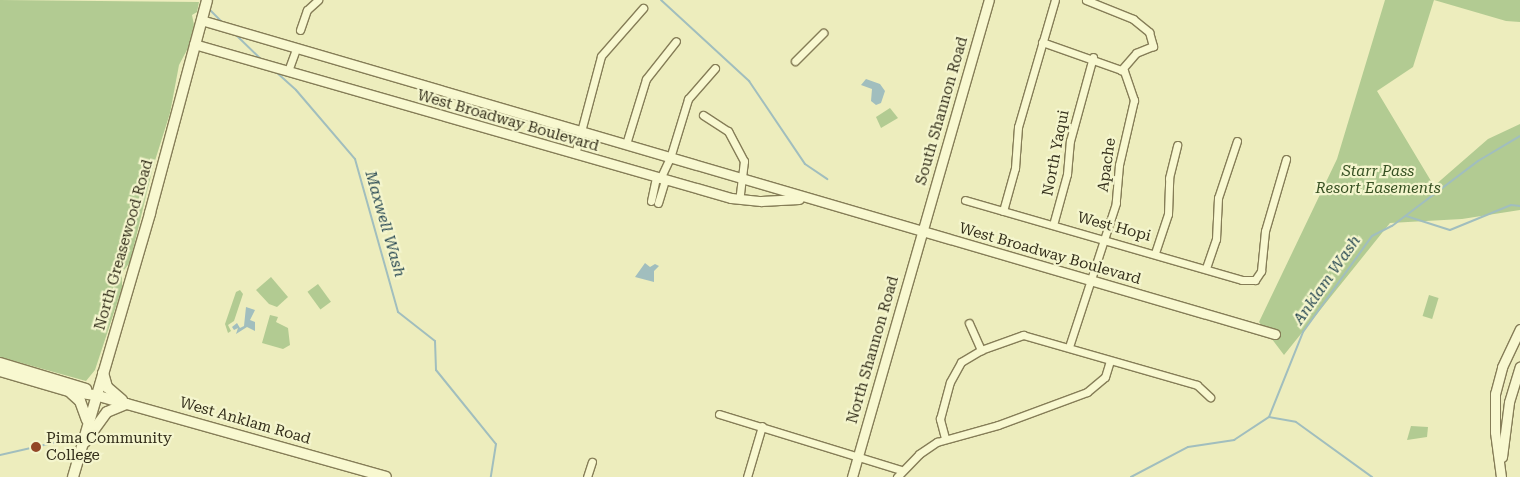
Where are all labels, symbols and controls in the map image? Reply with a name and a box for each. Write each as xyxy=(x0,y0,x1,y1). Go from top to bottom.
street label: South Shannon Road xyxy=(912,35,972,187)
street label: West Broadway Boulevard xyxy=(415,86,601,156)
street label: North Yaqui xyxy=(1039,108,1073,198)
street label: Apache xyxy=(1094,137,1120,193)
street label: North Greasewood Road xyxy=(91,158,157,332)
park label: Starr Pass Resort Easements xyxy=(1315,162,1441,197)
water label: Maxwell Wash xyxy=(361,169,409,279)
street label: West Hopi xyxy=(1075,209,1153,245)
street label: West Broadway Boulevard xyxy=(957,219,1143,289)
water label: Anklam Wash xyxy=(1289,232,1365,328)
street label: North Shannon Road xyxy=(843,274,903,426)
street label: West Anklam Road xyxy=(177,394,313,448)
place label: Pima Community College xyxy=(46,429,172,464)
marker: Pima Community College xyxy=(30,441,42,453)

